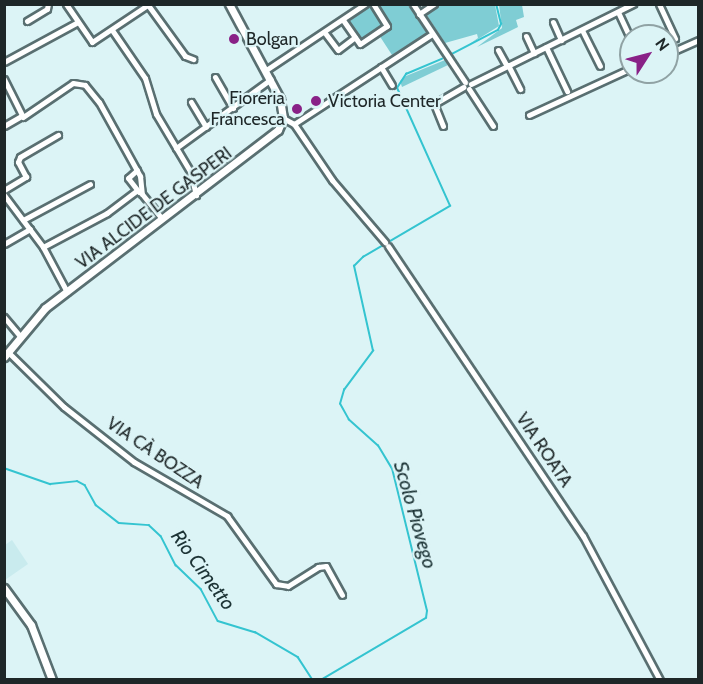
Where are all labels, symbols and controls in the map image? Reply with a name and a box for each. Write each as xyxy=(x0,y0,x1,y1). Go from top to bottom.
north arrow xyxy=(619,24,679,84)
place label: Bolgan xyxy=(246,28,299,50)
marker: Bolgan xyxy=(227,32,241,46)
text: N xyxy=(651,34,673,54)
place label: Fioreria Francesca xyxy=(211,88,285,130)
place label: Victoria Center xyxy=(328,90,441,112)
marker: Victoria Center xyxy=(309,94,323,108)
marker: Fioreria Francesca xyxy=(290,102,304,116)
street label: VIA ALCIDE DE GASPERI xyxy=(72,142,236,274)
street label: VIA ROATA xyxy=(511,409,577,491)
street label: VIA CÀ BOZZA xyxy=(103,413,207,493)
water label: Scolo Piovego xyxy=(388,459,442,571)
water label: Rio Cimetto xyxy=(166,525,240,615)

